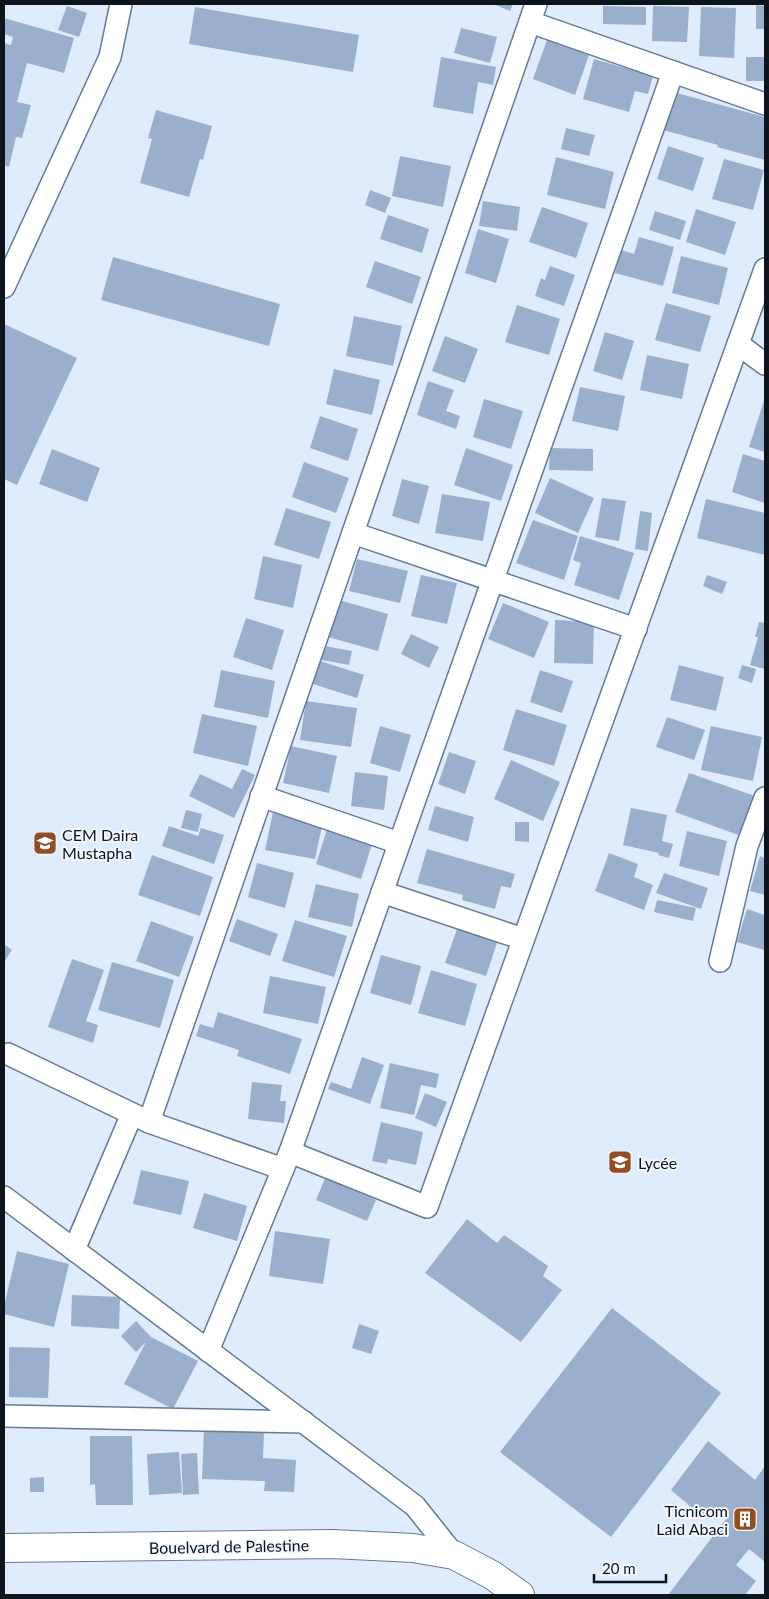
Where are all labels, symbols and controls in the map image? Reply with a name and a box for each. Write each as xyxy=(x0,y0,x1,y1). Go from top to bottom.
place label: CEM Daira Mustapha xyxy=(62,825,138,862)
school or university icon: CEM Daira Mustapha xyxy=(32,830,58,856)
school or university icon: Lycée xyxy=(607,1149,633,1175)
place label: Lycée xyxy=(638,1153,677,1172)
place label: Ticnicom Laid Abaci xyxy=(656,1501,728,1538)
building icon: Ticnicom Laid Abaci xyxy=(732,1506,758,1532)
street label: Bouelvard de Palestine xyxy=(149,1535,309,1557)
scale bar xyxy=(594,1552,666,1584)
text: 20 m xyxy=(602,1559,636,1577)

